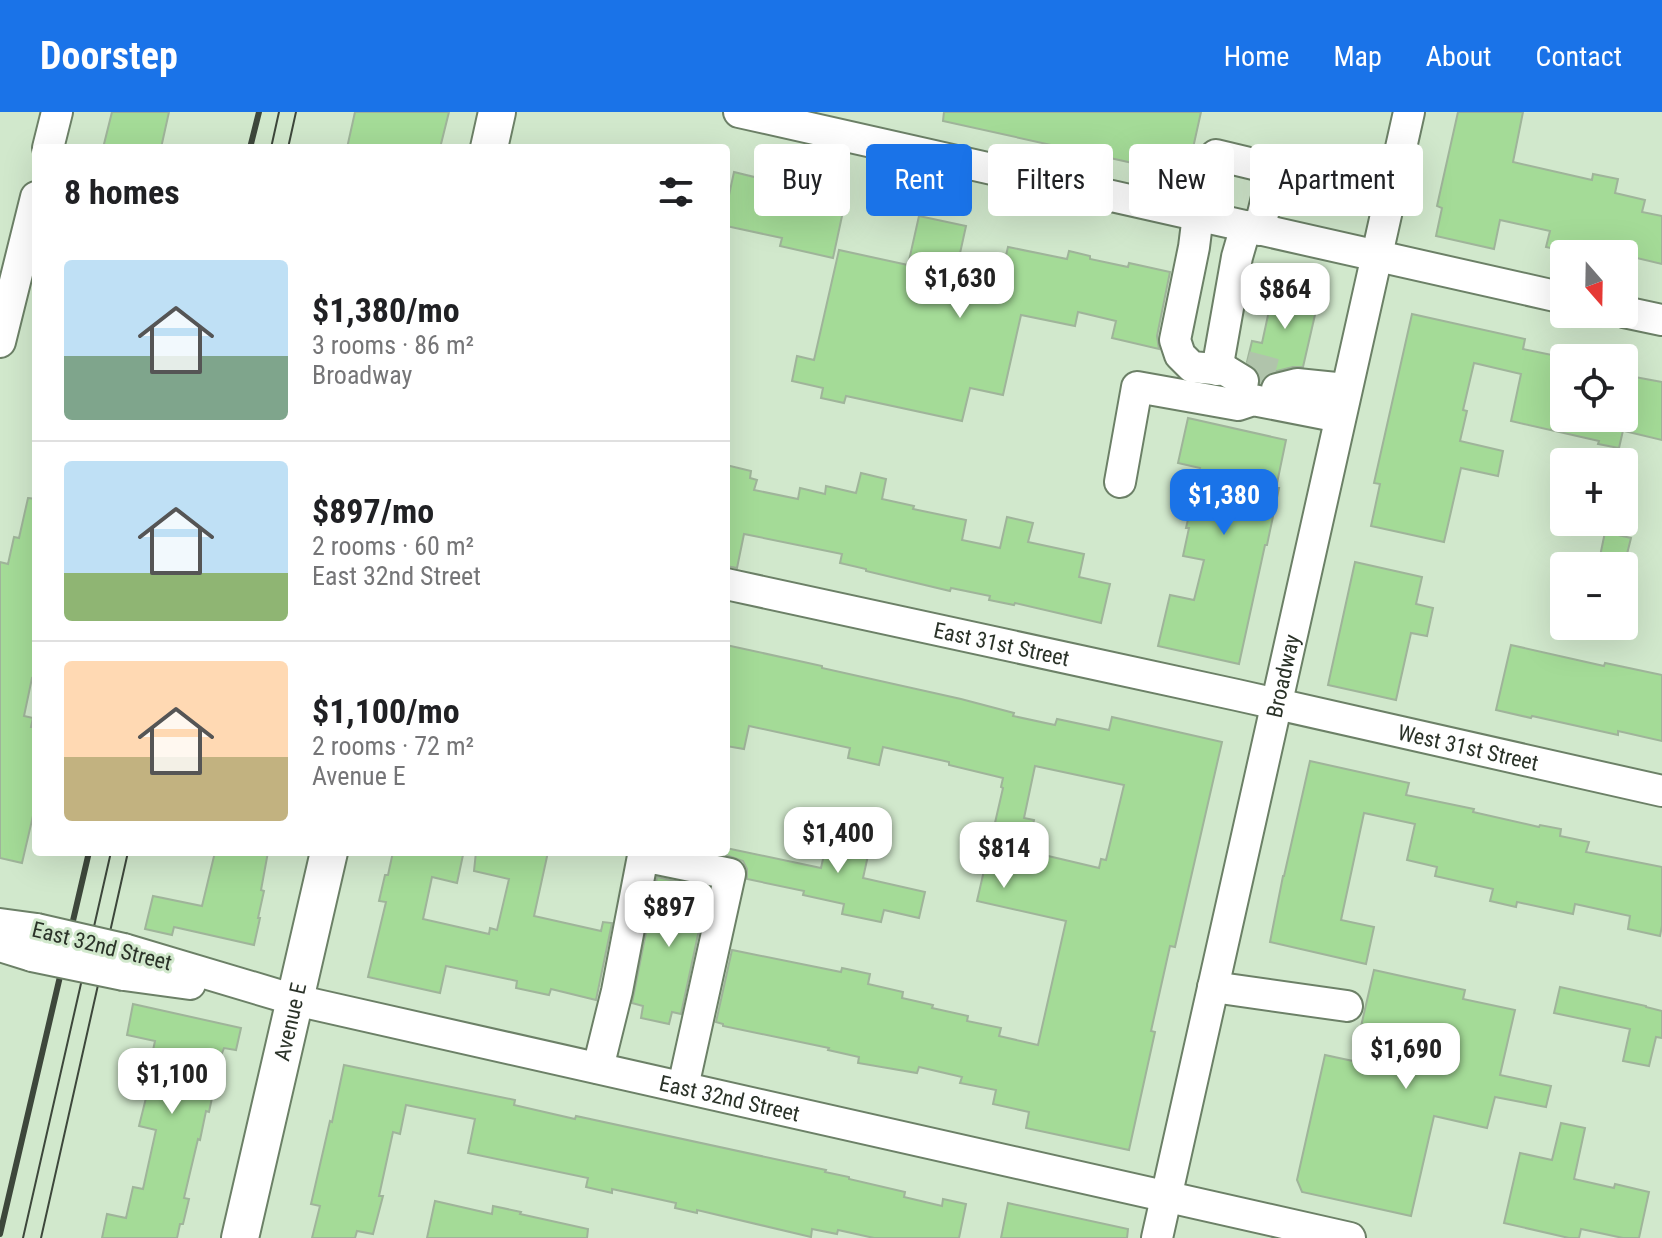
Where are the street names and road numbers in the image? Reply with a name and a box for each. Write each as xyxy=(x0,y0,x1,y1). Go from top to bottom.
street label: East 31st Street xyxy=(931,617,1072,671)
street label: Broadway xyxy=(1261,632,1304,720)
street label: West 31st Street xyxy=(1396,719,1541,775)
street label: East 32nd Street xyxy=(30,917,174,975)
street label: Avenue E xyxy=(269,980,311,1063)
street label: East 32nd Street xyxy=(657,1070,802,1126)

